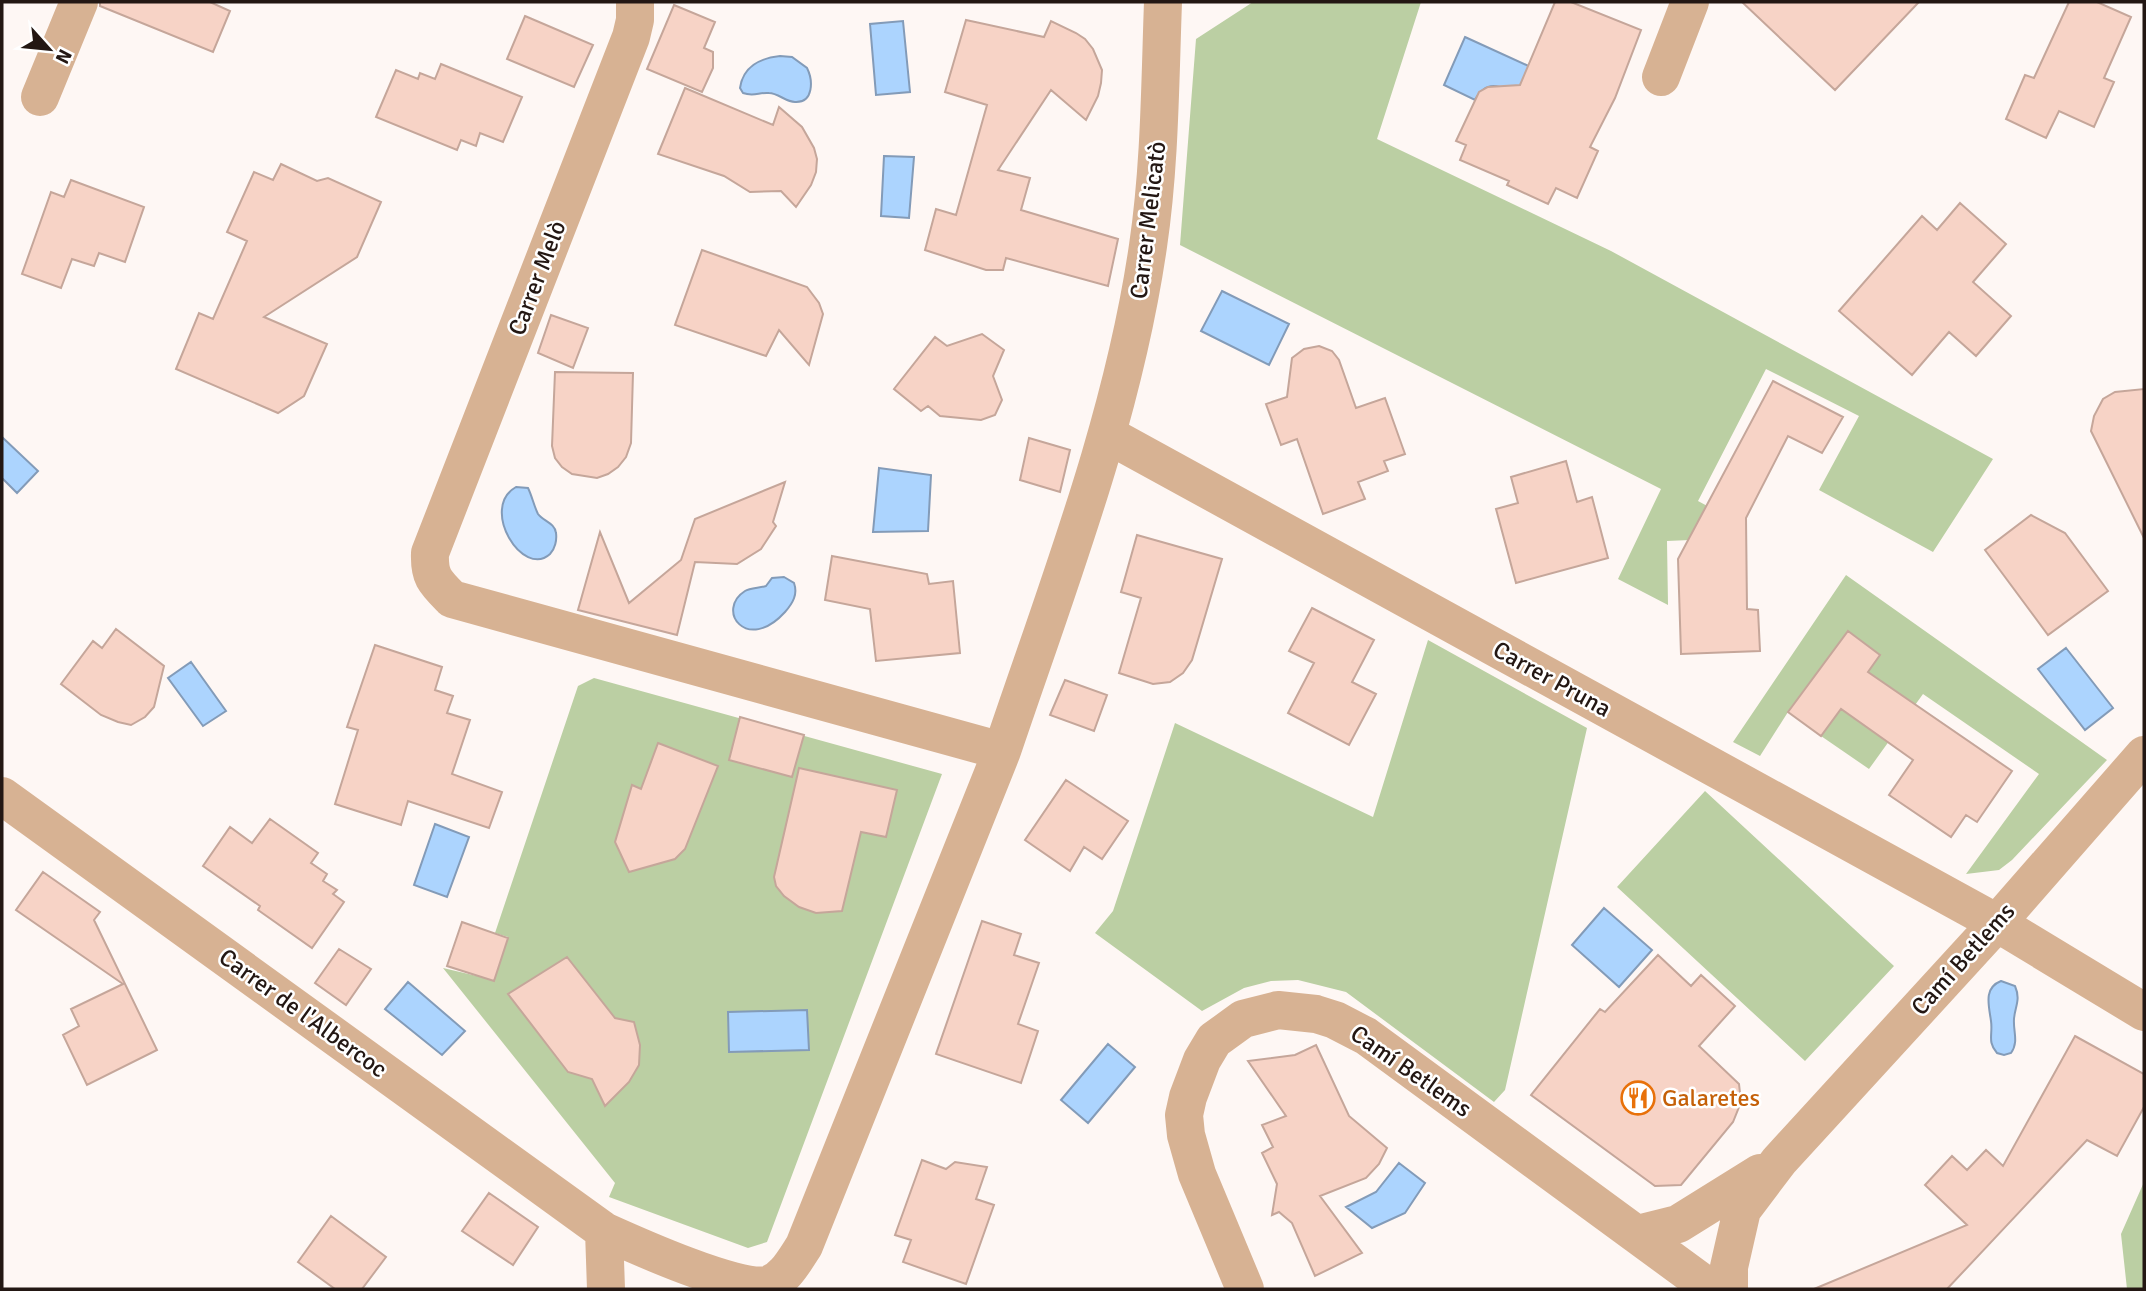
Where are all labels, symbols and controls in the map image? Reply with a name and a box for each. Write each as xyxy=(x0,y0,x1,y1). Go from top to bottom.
north arrow xyxy=(14,14,84,84)
text: N xyxy=(50,45,77,68)
street label: Carrer Melicatò xyxy=(1123,139,1173,301)
street label: Carrer Melò xyxy=(501,216,573,340)
street label: Carrer Pruna xyxy=(1488,634,1616,724)
street label: Camí Betlems xyxy=(1905,897,2021,1021)
street label: Carrer de l'Albercoc xyxy=(213,942,393,1084)
street label: Camí Betlems xyxy=(1345,1018,1477,1124)
restaurant icon: Galaretes xyxy=(1619,1079,1657,1117)
place label: Galaretes xyxy=(1662,1083,1760,1113)

